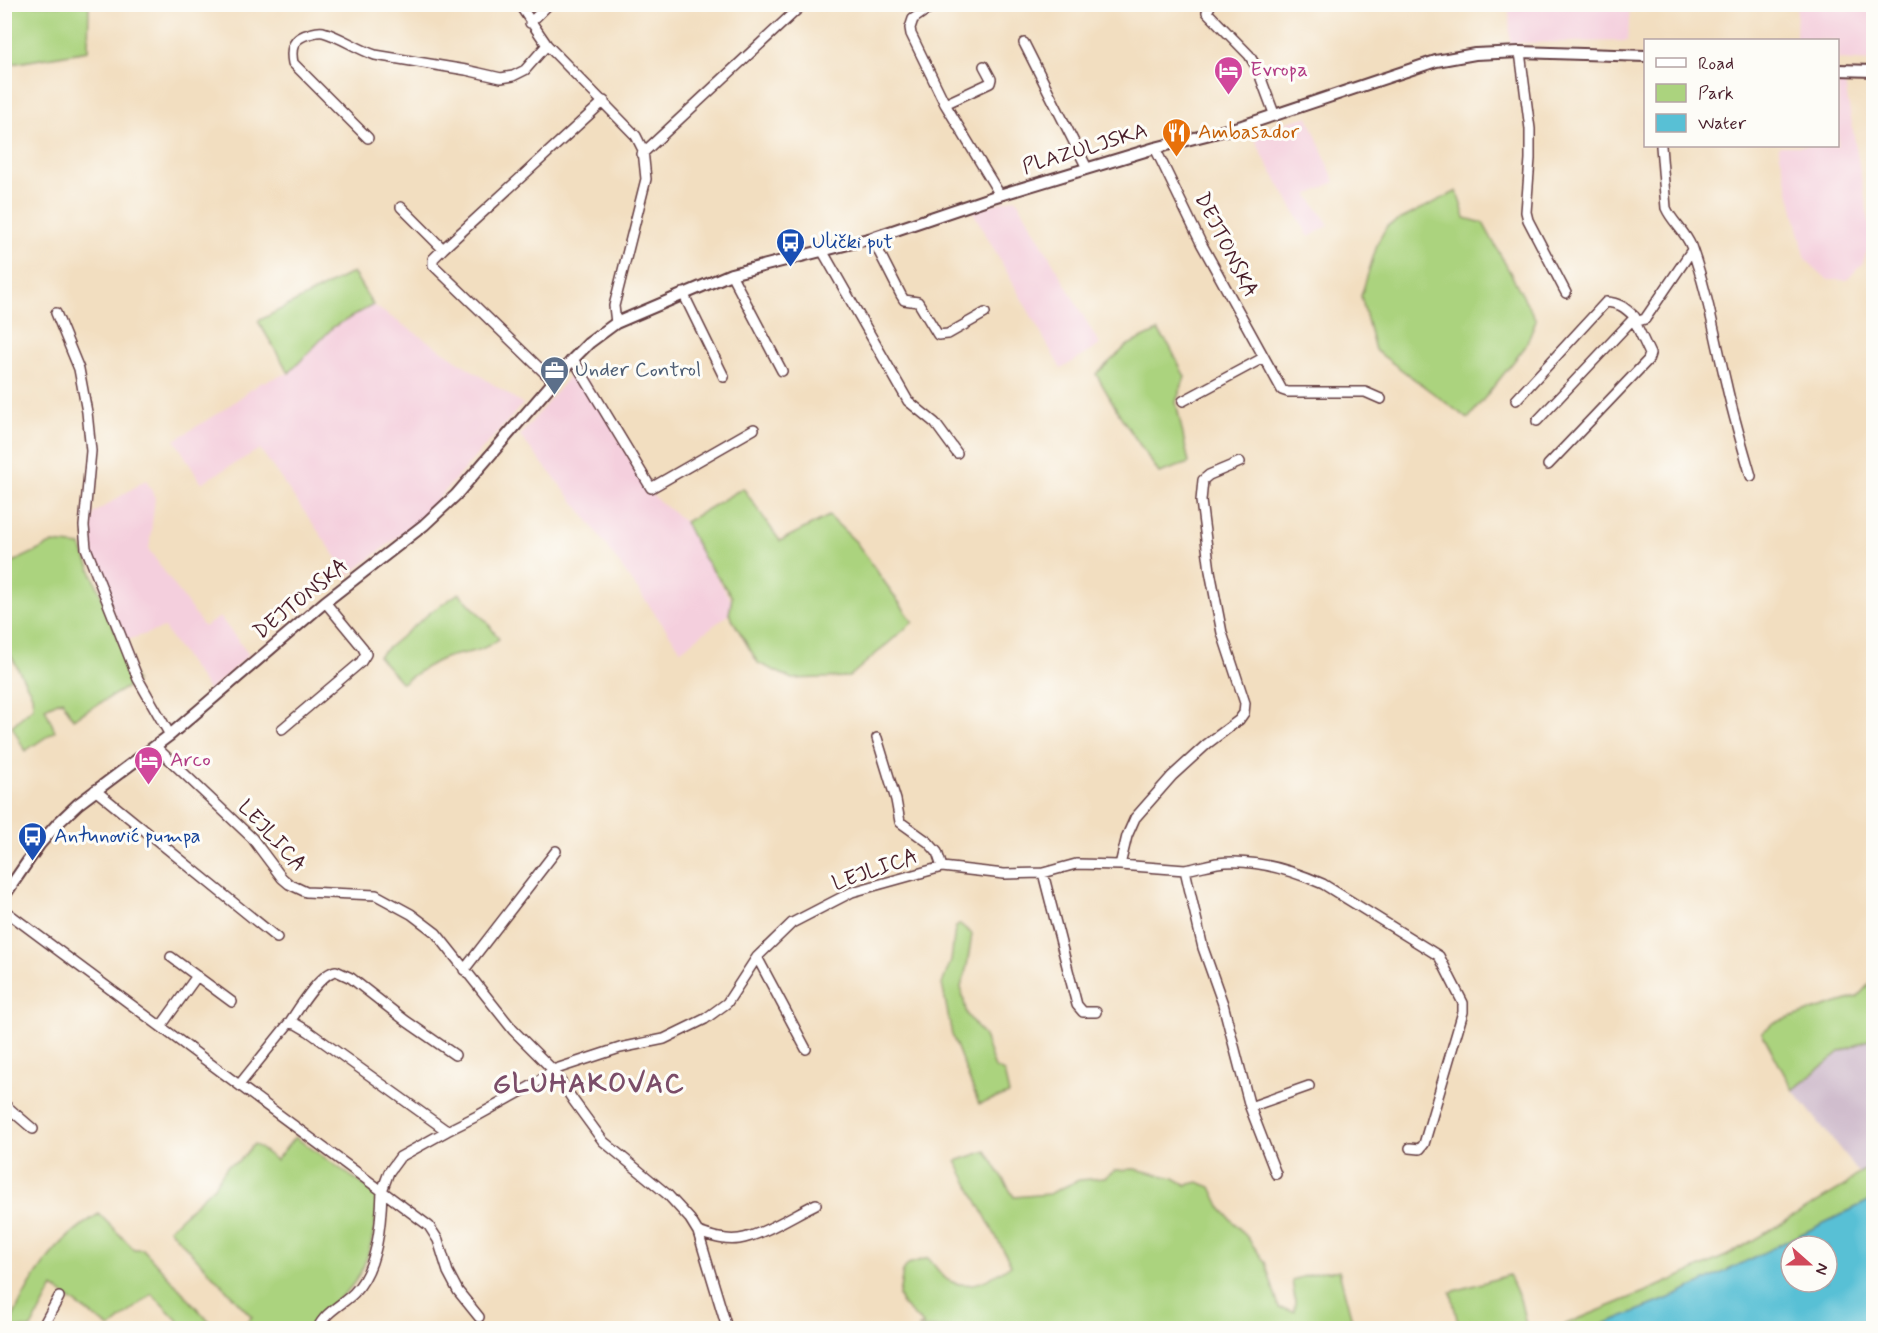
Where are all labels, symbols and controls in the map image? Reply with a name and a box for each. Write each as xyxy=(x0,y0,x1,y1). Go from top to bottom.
legend xyxy=(1644,39,1839,147)
text: Road xyxy=(1698,52,1734,76)
hotel icon: Evropa xyxy=(1213,54,1245,96)
place label: Evropa xyxy=(1250,56,1308,84)
text: Park xyxy=(1698,82,1734,106)
text: Water xyxy=(1698,112,1747,136)
restaurant icon: Ambasador xyxy=(1161,116,1193,158)
street label: PLAZULJSKA xyxy=(1019,117,1151,181)
place label: Ambasador xyxy=(1198,118,1300,146)
street label: DEJTONSKA xyxy=(1188,188,1264,302)
bus stop icon: Ulički put xyxy=(775,226,807,268)
place label: Ulički put xyxy=(812,228,893,256)
office icon: Under Control xyxy=(538,354,570,396)
place label: Under Control xyxy=(575,356,701,384)
street label: DEJTONSKA xyxy=(248,552,354,646)
hotel icon: Arco xyxy=(133,744,165,786)
place label: Arco xyxy=(170,746,211,774)
street label: LEJLICA xyxy=(231,794,313,878)
bus stop icon: Antunović pumpa xyxy=(17,820,49,862)
place label: Antunović pumpa xyxy=(54,822,201,850)
street label: LEJLICA xyxy=(828,842,922,898)
district label: GLUHAKOVAC xyxy=(493,1067,685,1102)
north arrow xyxy=(1779,1234,1839,1294)
text: N xyxy=(1810,1260,1833,1278)

